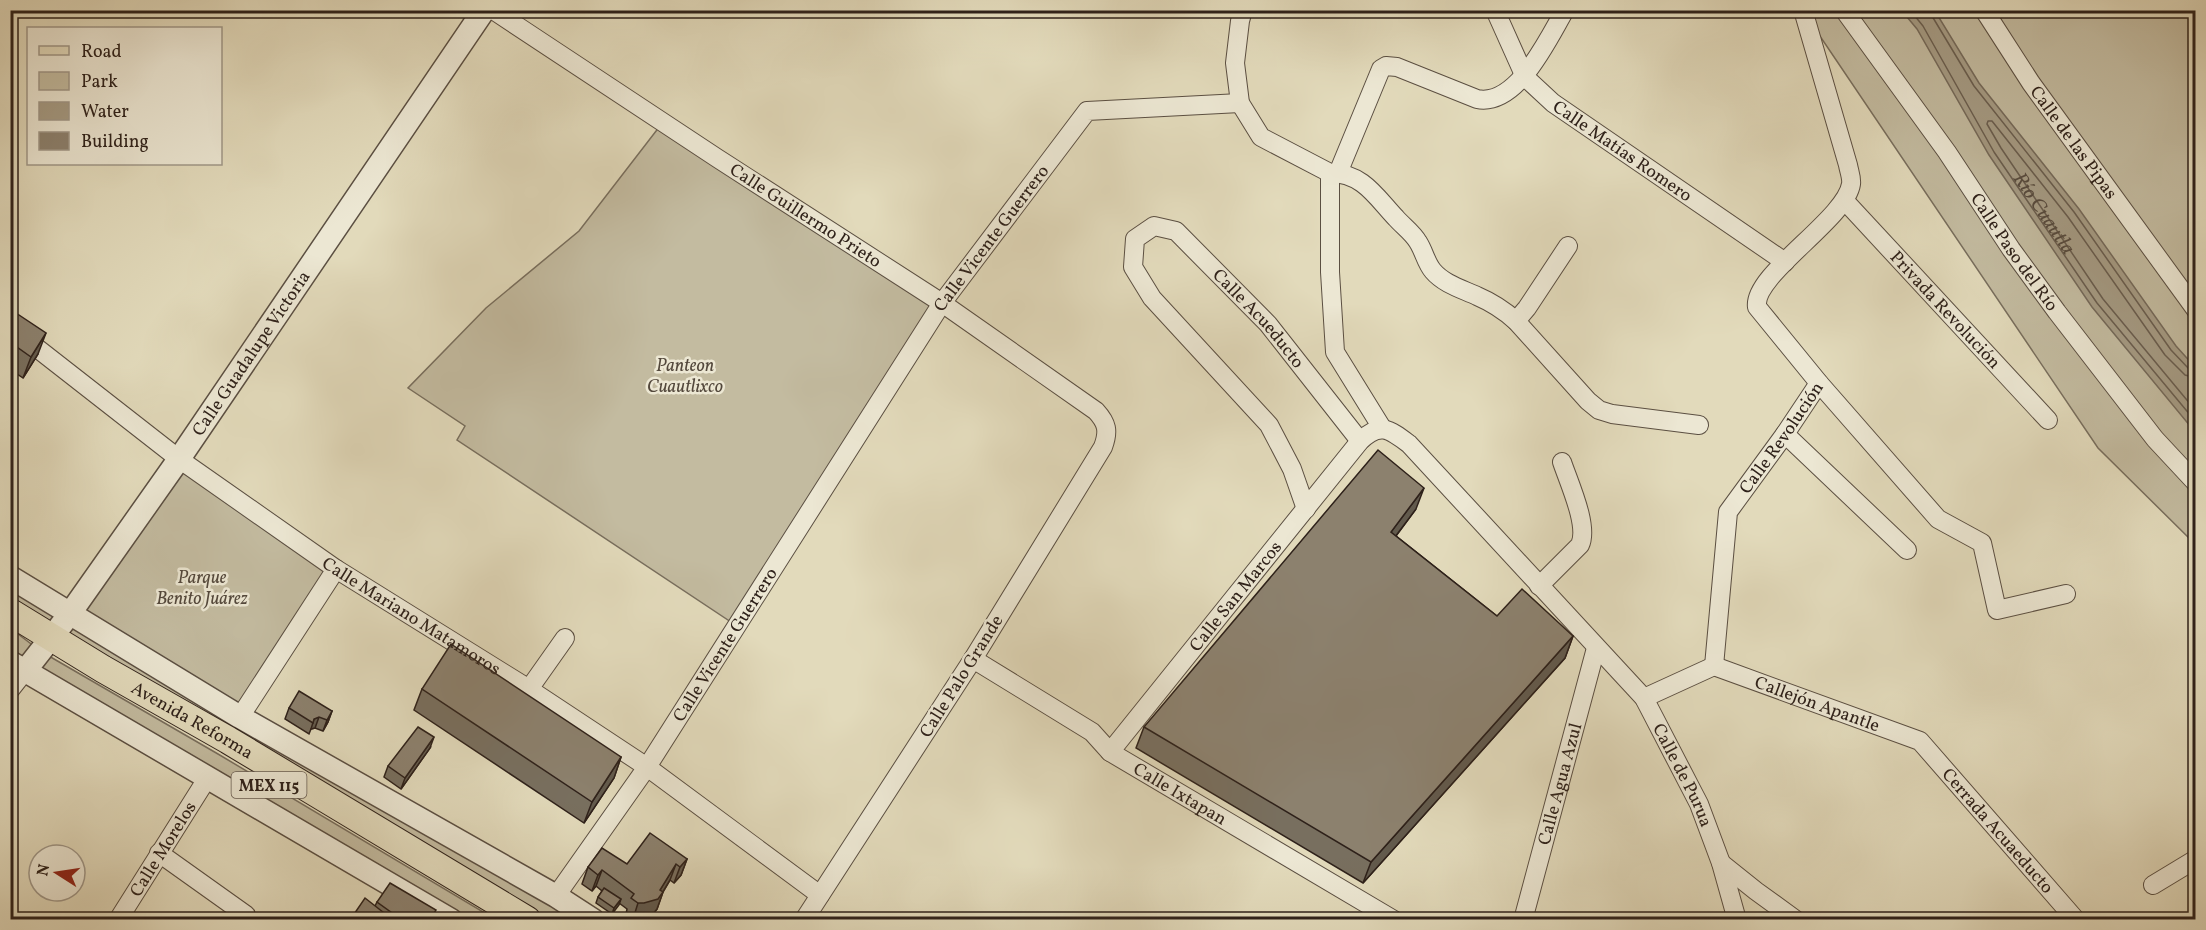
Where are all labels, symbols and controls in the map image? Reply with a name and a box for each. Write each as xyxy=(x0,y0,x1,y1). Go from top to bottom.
legend xyxy=(27,27,222,165)
text: Road xyxy=(81,40,122,65)
text: Park xyxy=(81,70,118,95)
street label: Calle de las Pipas xyxy=(2023,81,2122,205)
street label: Calle Matías Romero xyxy=(1547,95,1697,209)
text: Water xyxy=(81,100,129,125)
text: Building xyxy=(81,130,149,155)
street label: Calle Guillermo Prieto xyxy=(724,158,886,275)
street label: Calle Vicente Guerrero xyxy=(929,160,1056,317)
water label: Río Cuautla xyxy=(2005,167,2081,261)
street label: Calle Paso del Río xyxy=(1963,189,2063,317)
street label: Privada Revolución xyxy=(1883,246,2006,375)
street label: Calle Acueducto xyxy=(1206,264,1309,374)
street label: Calle Guadalupe Victoria xyxy=(187,266,317,442)
park label: Panteon Cuautlixco xyxy=(647,354,723,400)
street label: Calle Revolución xyxy=(1734,377,1831,500)
street label: Calle San Marcos xyxy=(1184,536,1289,658)
street label: Calle Mariano Matamoros xyxy=(316,552,505,682)
street label: Calle Vicente Guerrero xyxy=(668,563,785,727)
park label: Parque Benito Juárez xyxy=(156,566,248,612)
street label: Calle Palo Grande xyxy=(914,611,1010,743)
street label: Callejón Apantle xyxy=(1751,671,1883,739)
street label: Avenida Reforma xyxy=(126,676,257,766)
street label: Calle de Purua xyxy=(1645,719,1718,831)
street label: Calle Agua Azul xyxy=(1533,720,1589,848)
street label: Calle Ixtapan xyxy=(1128,757,1231,832)
street label: Cerrada Acuaeducto xyxy=(1935,763,2059,900)
road number: MEX 115 xyxy=(232,772,306,798)
street label: Calle Morelos xyxy=(125,797,203,902)
north arrow xyxy=(27,843,87,903)
text: N xyxy=(32,862,56,878)

